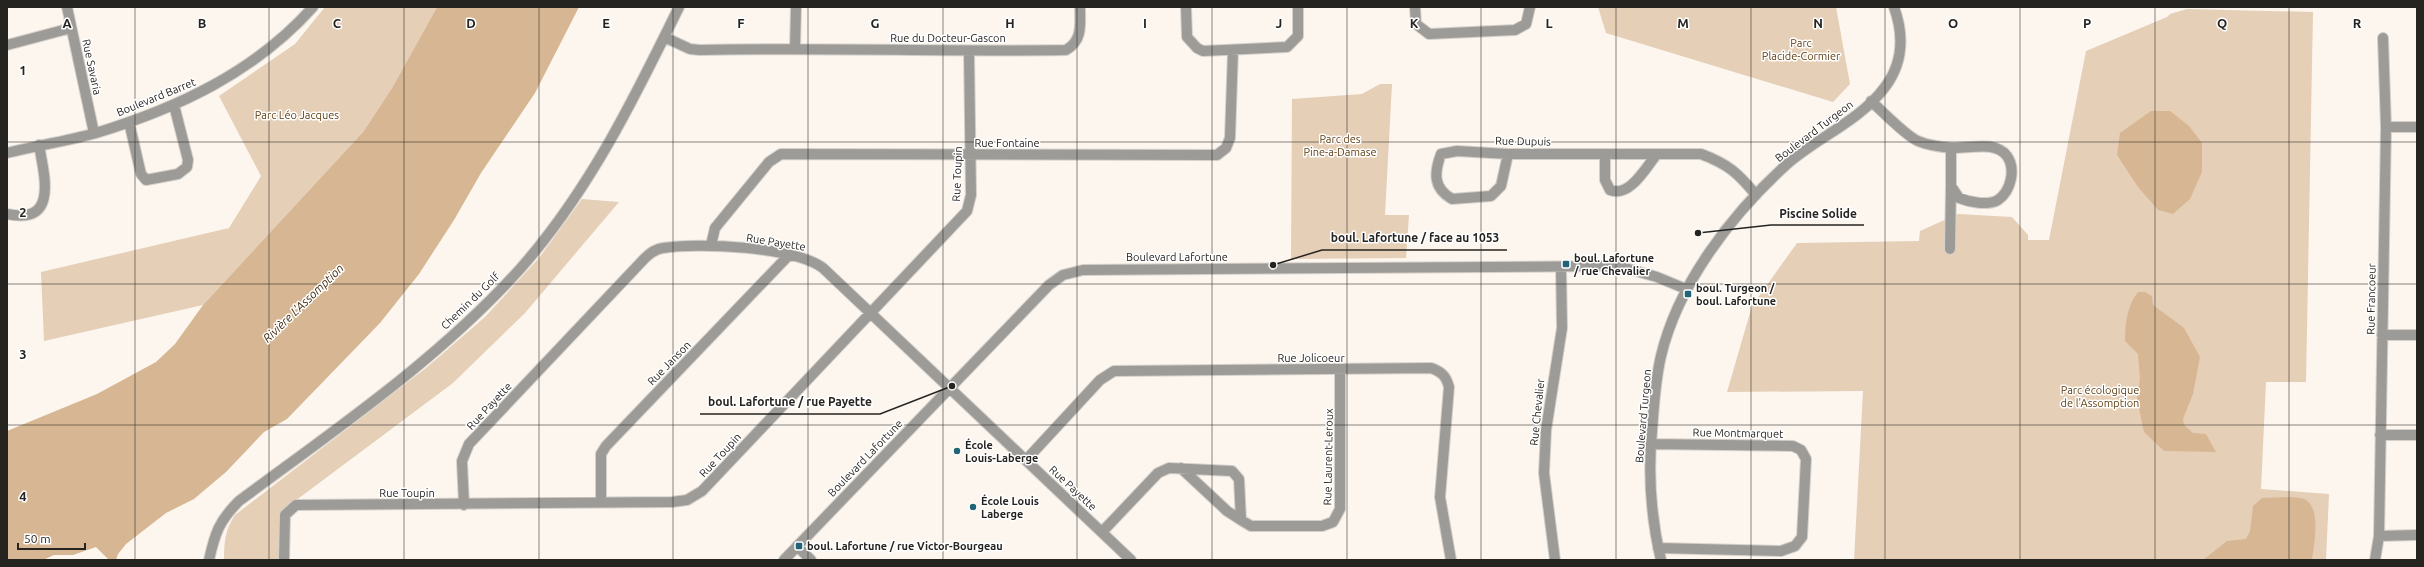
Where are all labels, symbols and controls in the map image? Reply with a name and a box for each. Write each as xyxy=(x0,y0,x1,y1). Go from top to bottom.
text: A xyxy=(62,16,72,30)
text: B xyxy=(198,16,207,30)
text: C xyxy=(333,16,342,30)
text: D xyxy=(466,16,476,30)
text: E xyxy=(602,16,610,30)
text: F xyxy=(737,16,745,30)
text: G xyxy=(871,16,880,30)
text: H xyxy=(1005,16,1015,30)
text: I xyxy=(1143,16,1147,30)
text: J xyxy=(1276,16,1282,30)
text: K xyxy=(1410,16,1419,30)
text: L xyxy=(1545,16,1553,30)
text: M xyxy=(1677,16,1689,30)
text: N xyxy=(1813,16,1823,30)
text: O xyxy=(1948,16,1958,30)
text: P xyxy=(2083,16,2091,30)
text: Q xyxy=(2217,16,2227,30)
text: R xyxy=(2353,16,2362,30)
street label: Rue du Docteur-Gascon xyxy=(890,32,1006,44)
park label: Parc Placide-Cormier xyxy=(1762,37,1841,62)
street label: Rue Savaria xyxy=(80,38,104,96)
text: 1 xyxy=(19,63,27,77)
street label: Boulevard Barret xyxy=(115,75,198,118)
street label: Boulevard Turgeon xyxy=(1773,98,1855,164)
park label: Parc Léo Jacques xyxy=(255,109,339,121)
park label: Parc des Pine-a-Damase xyxy=(1303,133,1377,158)
street label: Rue Dupuis xyxy=(1495,135,1551,147)
street label: Rue Fontaine xyxy=(974,137,1040,149)
street label: Rue Toupin xyxy=(950,146,964,202)
callout: Piscine Solide xyxy=(1771,201,1864,225)
text: 2 xyxy=(19,205,27,219)
text: Piscine Solide xyxy=(1779,207,1857,220)
callout: boul. Lafortune / face au 1053 xyxy=(1322,226,1507,250)
street label: Rue Payette xyxy=(745,231,807,253)
text: boul. Lafortune / face au 1053 xyxy=(1331,231,1499,244)
street label: Boulevard Lafortune xyxy=(1126,251,1228,263)
place label: boul. Lafortune / rue Chevalier xyxy=(1573,252,1654,277)
marker: boul. Lafortune / rue Chevalier xyxy=(1561,259,1571,269)
water label: Rivière L'Assomption xyxy=(260,261,346,345)
street label: Rue Francoeur xyxy=(2364,262,2378,335)
street label: Chemin du Golf xyxy=(438,270,502,332)
place label: boul. Turgeon / boul. Lafortune xyxy=(1696,282,1776,307)
marker: boul. Turgeon / boul. Lafortune xyxy=(1683,289,1693,299)
street label: Rue Janson xyxy=(645,338,693,388)
text: 3 xyxy=(19,347,27,361)
street label: Rue Jolicoeur xyxy=(1277,352,1345,364)
street label: Boulevard Turgeon xyxy=(1633,369,1653,463)
street label: Rue Chevalier xyxy=(1527,377,1547,446)
street label: Rue Payette xyxy=(464,380,514,432)
park label: Parc écologique de l'Assomption xyxy=(2061,384,2139,409)
callout: boul. Lafortune / rue Payette xyxy=(700,390,880,414)
text: boul. Lafortune / rue Payette xyxy=(708,395,872,408)
street label: Rue Laurent-Leroux xyxy=(1321,408,1335,506)
street label: Boulevard Lafortune xyxy=(825,417,905,499)
street label: Rue Montmarquet xyxy=(1693,426,1784,440)
street label: Rue Toupin xyxy=(697,431,743,479)
place label: École Louis-Laberge xyxy=(965,438,1038,464)
marker: École Louis-Laberge xyxy=(952,446,962,456)
street label: Rue Payette xyxy=(1047,463,1099,513)
street label: Rue Toupin xyxy=(379,487,435,499)
text: 4 xyxy=(19,489,27,503)
place label: École Louis Laberge xyxy=(981,494,1039,520)
marker: École Louis Laberge xyxy=(968,502,978,512)
scale bar xyxy=(18,525,85,551)
text: 50 m xyxy=(24,532,51,545)
place label: boul. Lafortune / rue Victor-Bourgeau xyxy=(807,540,1003,552)
marker: boul. Lafortune / rue Victor-Bourgeau xyxy=(794,541,804,551)

